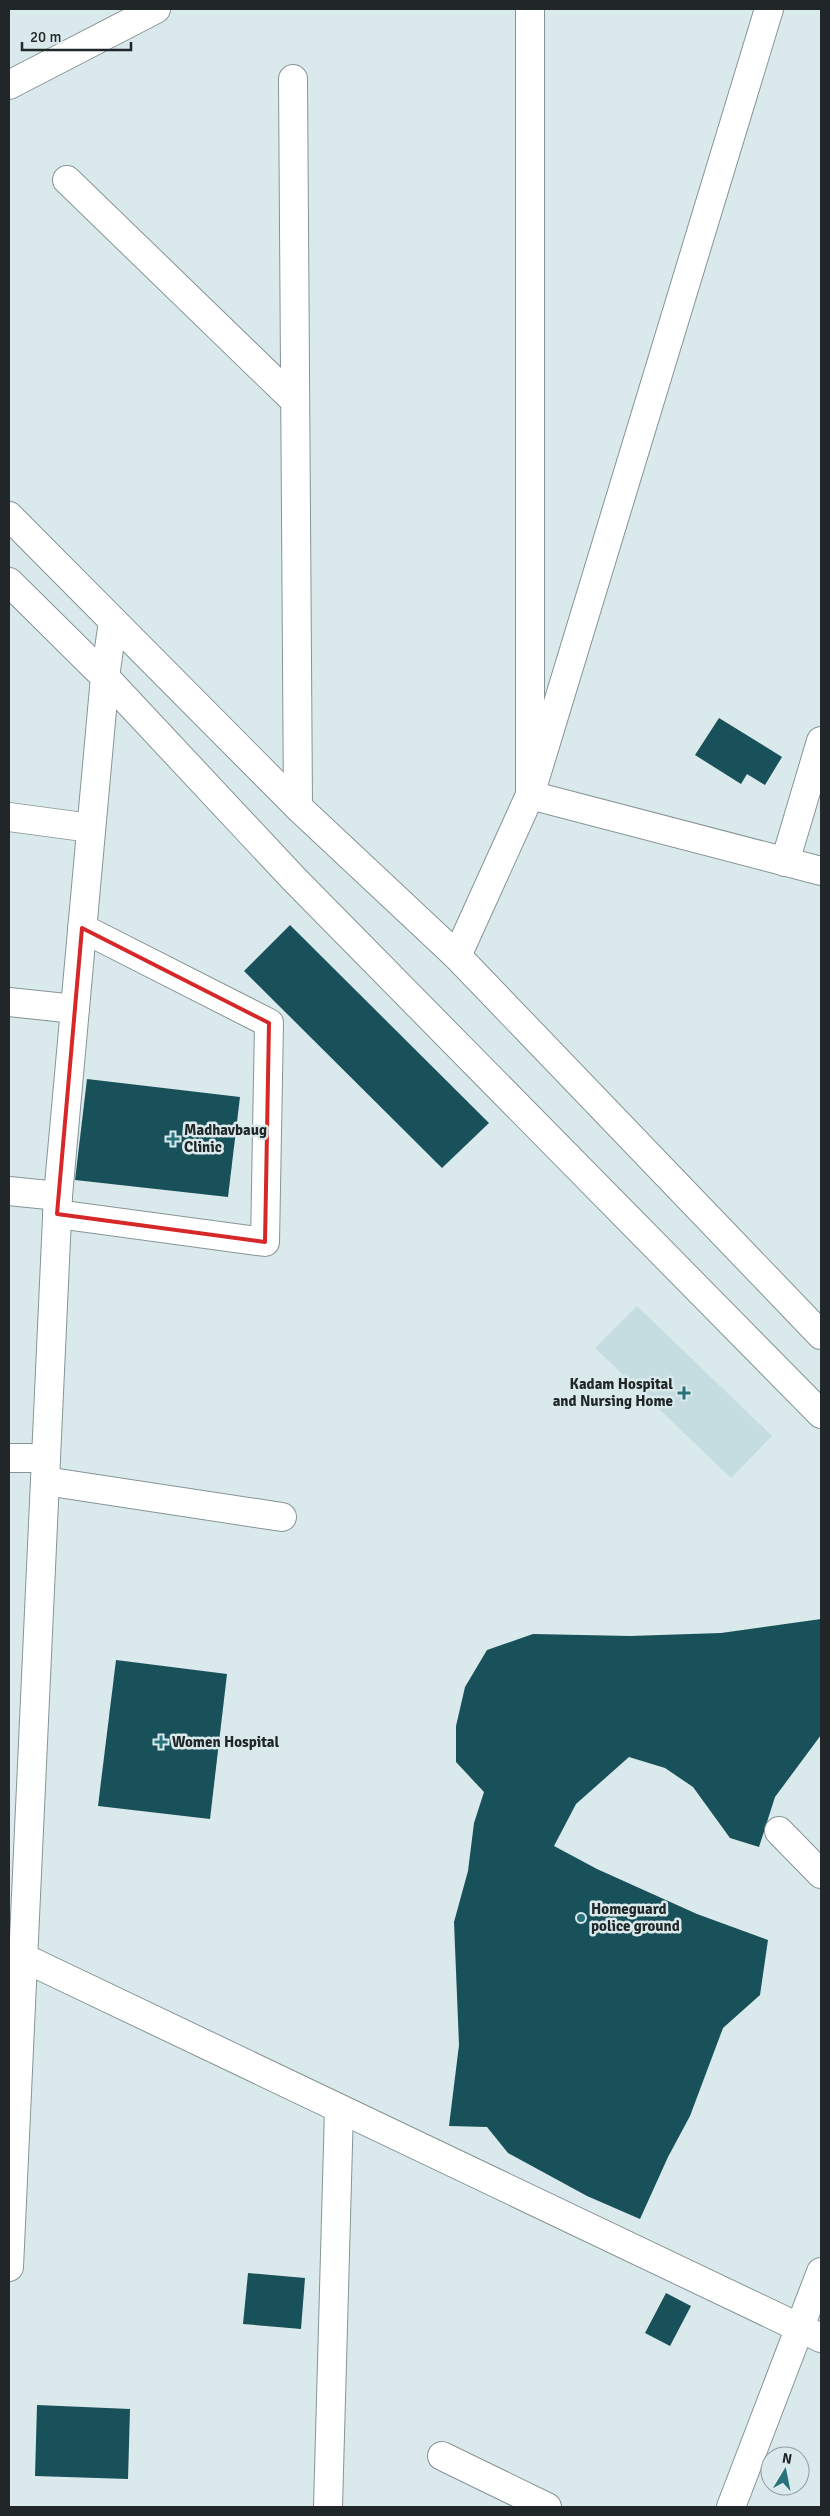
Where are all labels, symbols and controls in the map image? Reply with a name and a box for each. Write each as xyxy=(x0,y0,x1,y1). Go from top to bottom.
scale bar xyxy=(22,20,131,52)
text: 20 m xyxy=(30,28,61,46)
place label: Madhavbaug Clinic xyxy=(184,1121,267,1156)
marker: Madhavbaug Clinic xyxy=(166,1132,180,1146)
place label: Kadam Hospital and Nursing Home xyxy=(553,1375,673,1410)
marker: Kadam Hospital and Nursing Home xyxy=(677,1386,691,1400)
place label: Women Hospital xyxy=(172,1733,279,1751)
marker: Women Hospital xyxy=(154,1735,168,1749)
place label: Homeguard police ground xyxy=(591,1900,680,1935)
marker: Homeguard police ground xyxy=(575,1912,587,1924)
north arrow xyxy=(760,2446,810,2496)
text: N xyxy=(781,2449,793,2468)

